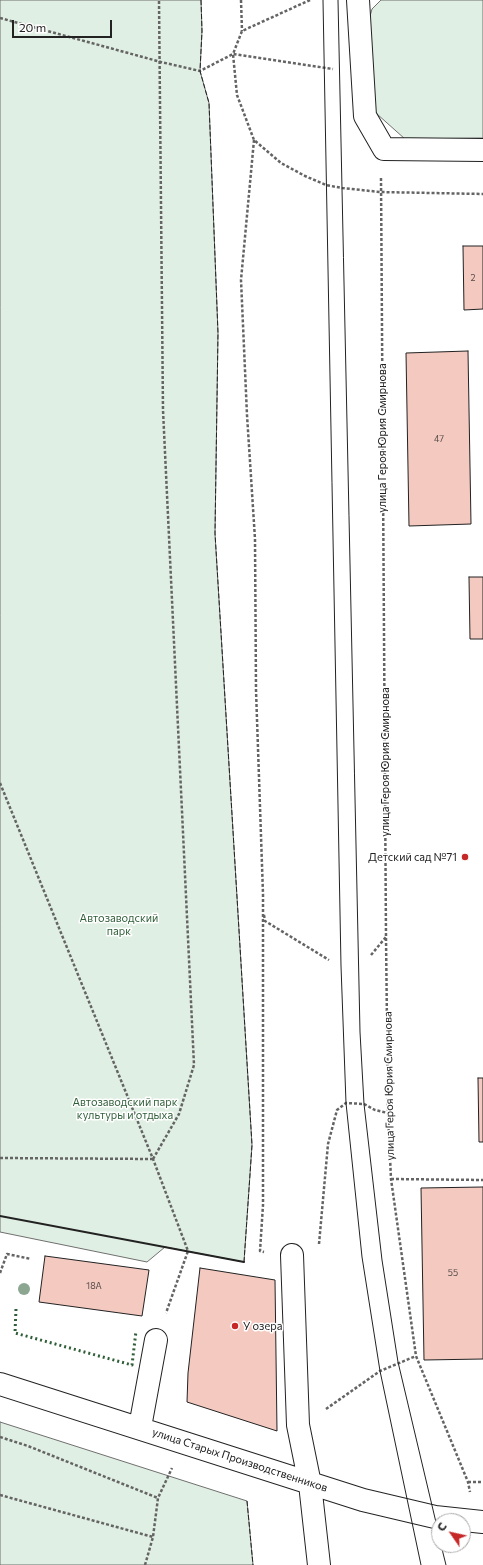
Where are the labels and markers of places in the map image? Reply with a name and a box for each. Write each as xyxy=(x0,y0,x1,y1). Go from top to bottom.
place label: Детский сад №71 xyxy=(368,850,457,864)
marker: Детский сад №71 xyxy=(460,852,470,862)
place label: У озера xyxy=(243,1319,282,1333)
marker: У озера xyxy=(230,1321,240,1331)

